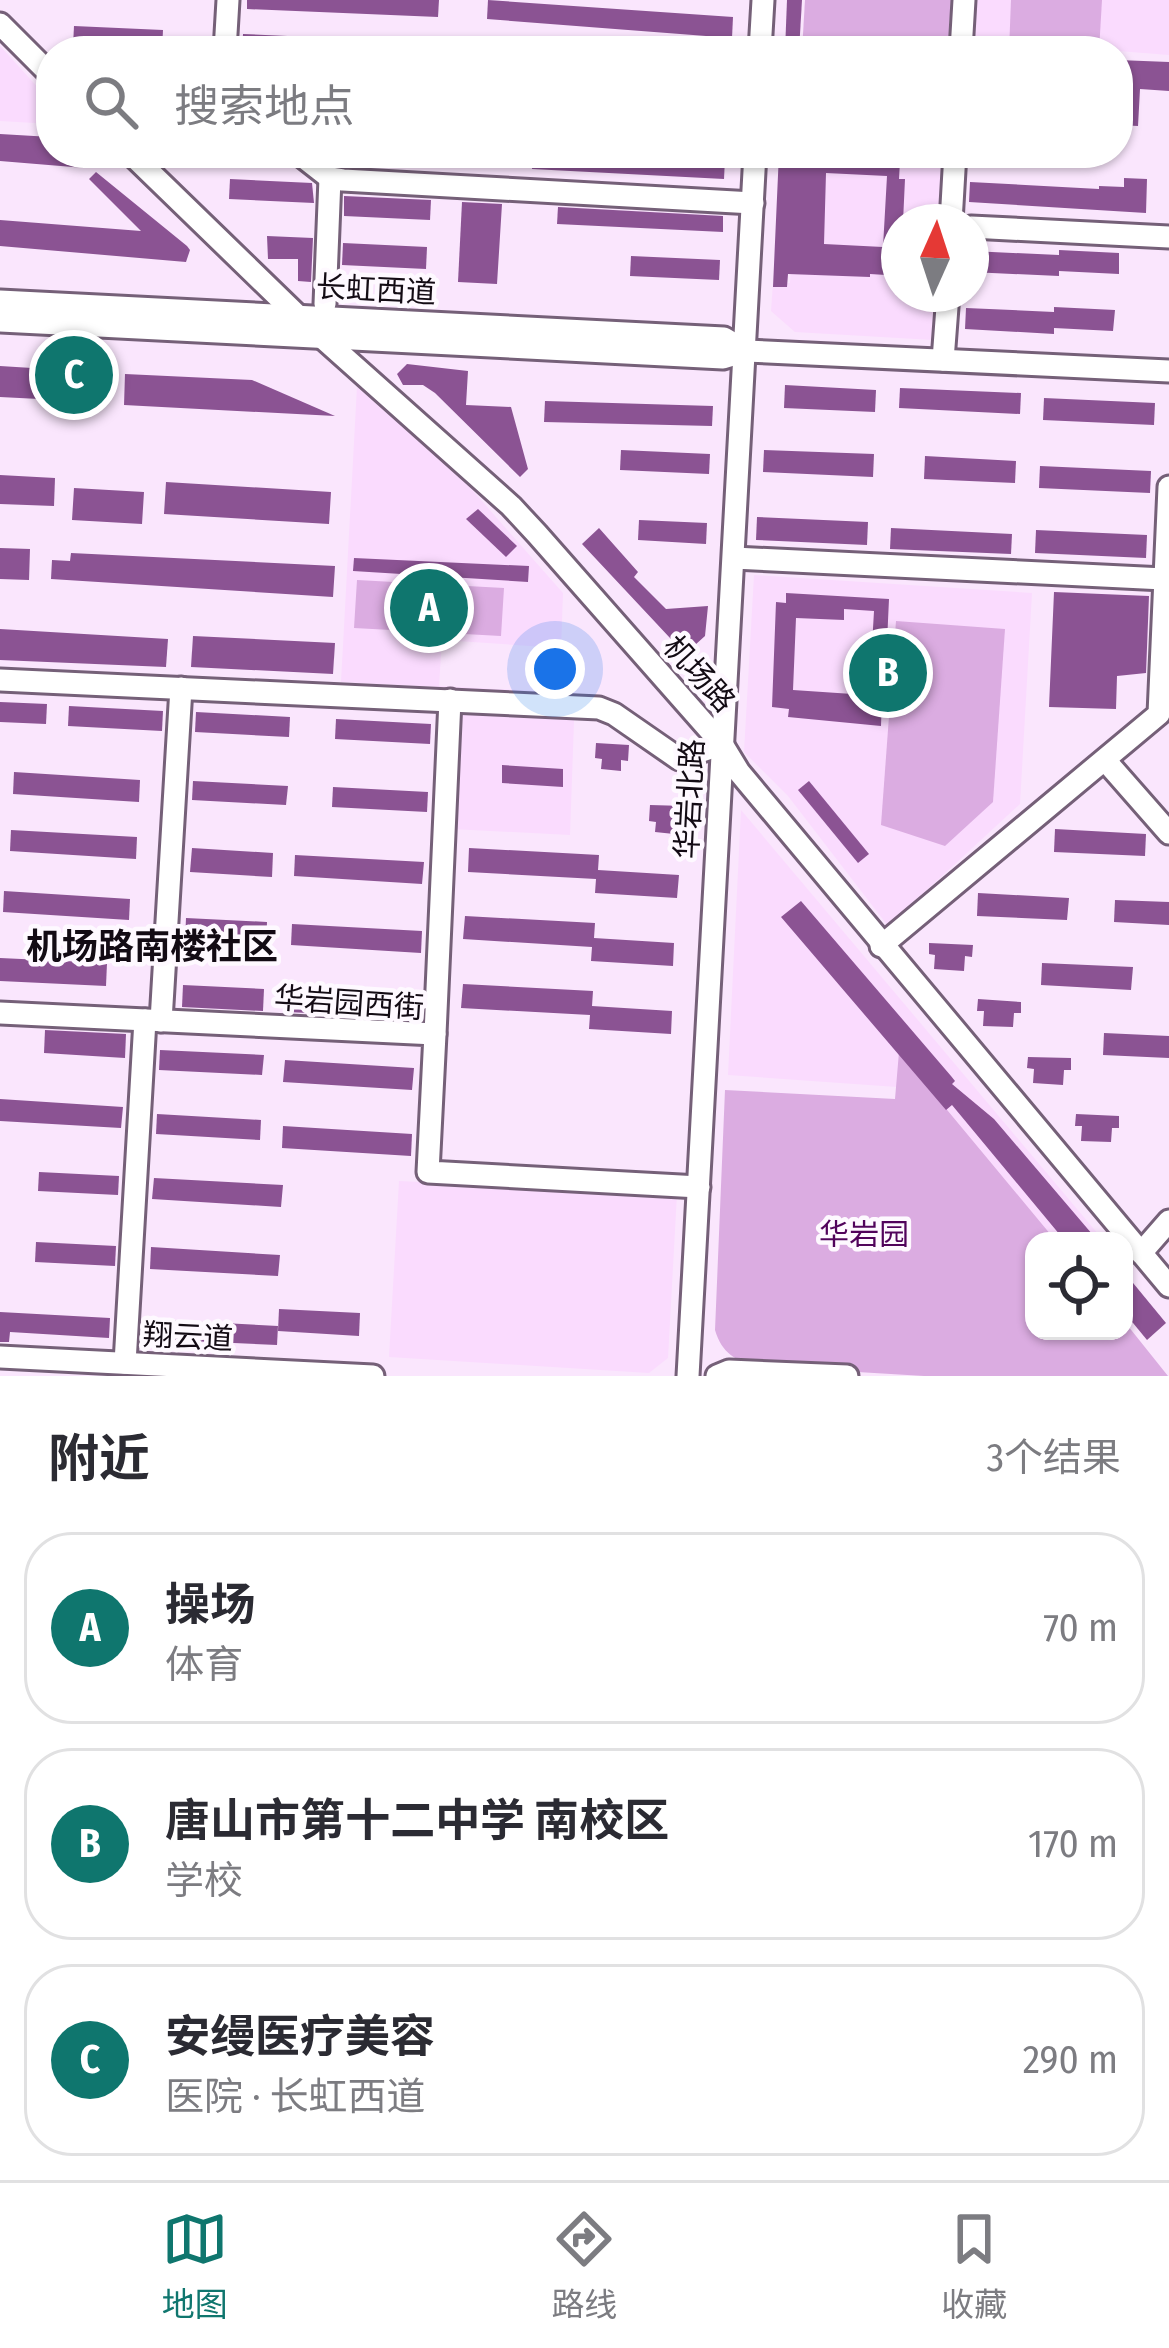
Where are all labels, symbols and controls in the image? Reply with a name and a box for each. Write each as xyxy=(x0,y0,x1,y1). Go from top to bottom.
search box xyxy=(36,36,1133,168)
icon: search xyxy=(78,69,144,135)
text: 搜索地点 xyxy=(174,80,354,134)
north arrow xyxy=(881,204,989,312)
street label: 长虹西道 xyxy=(315,269,437,311)
pin: C xyxy=(35,330,113,420)
pin: A xyxy=(390,563,468,653)
pin: B xyxy=(849,628,927,718)
street label: 机场路 xyxy=(656,629,742,719)
your location xyxy=(525,639,585,699)
street label: 华岩北路 xyxy=(669,738,711,860)
district label: 机场路南楼社区 xyxy=(26,925,278,969)
street label: 华岩园西街 xyxy=(273,980,425,1026)
park label: 华岩园 xyxy=(819,1217,909,1253)
map controls xyxy=(1025,1232,1133,1340)
button: locate xyxy=(1025,1232,1133,1340)
street label: 翔云道 xyxy=(142,1317,234,1357)
text: 附近 xyxy=(48,1428,150,1490)
text: 3个结果 xyxy=(986,1435,1121,1481)
text: 操场 xyxy=(165,1578,255,1632)
text: A xyxy=(79,1605,101,1651)
text: 70 m xyxy=(1043,1605,1118,1651)
text: 体育 xyxy=(165,1642,243,1688)
text: 唐山市第十二中学 南校区 xyxy=(165,1794,669,1848)
text: B xyxy=(79,1821,101,1867)
text: 170 m xyxy=(1028,1821,1118,1867)
text: 学校 xyxy=(165,1858,243,1904)
text: 安缦医疗美容 xyxy=(165,2010,435,2064)
text: C xyxy=(80,2037,100,2083)
text: 290 m xyxy=(1023,2037,1118,2083)
text: 医院 · 长虹西道 xyxy=(165,2074,426,2120)
tab: 地图 xyxy=(162,2206,228,2326)
tab: 路线 xyxy=(551,2206,617,2326)
tab: 收藏 xyxy=(941,2206,1007,2326)

